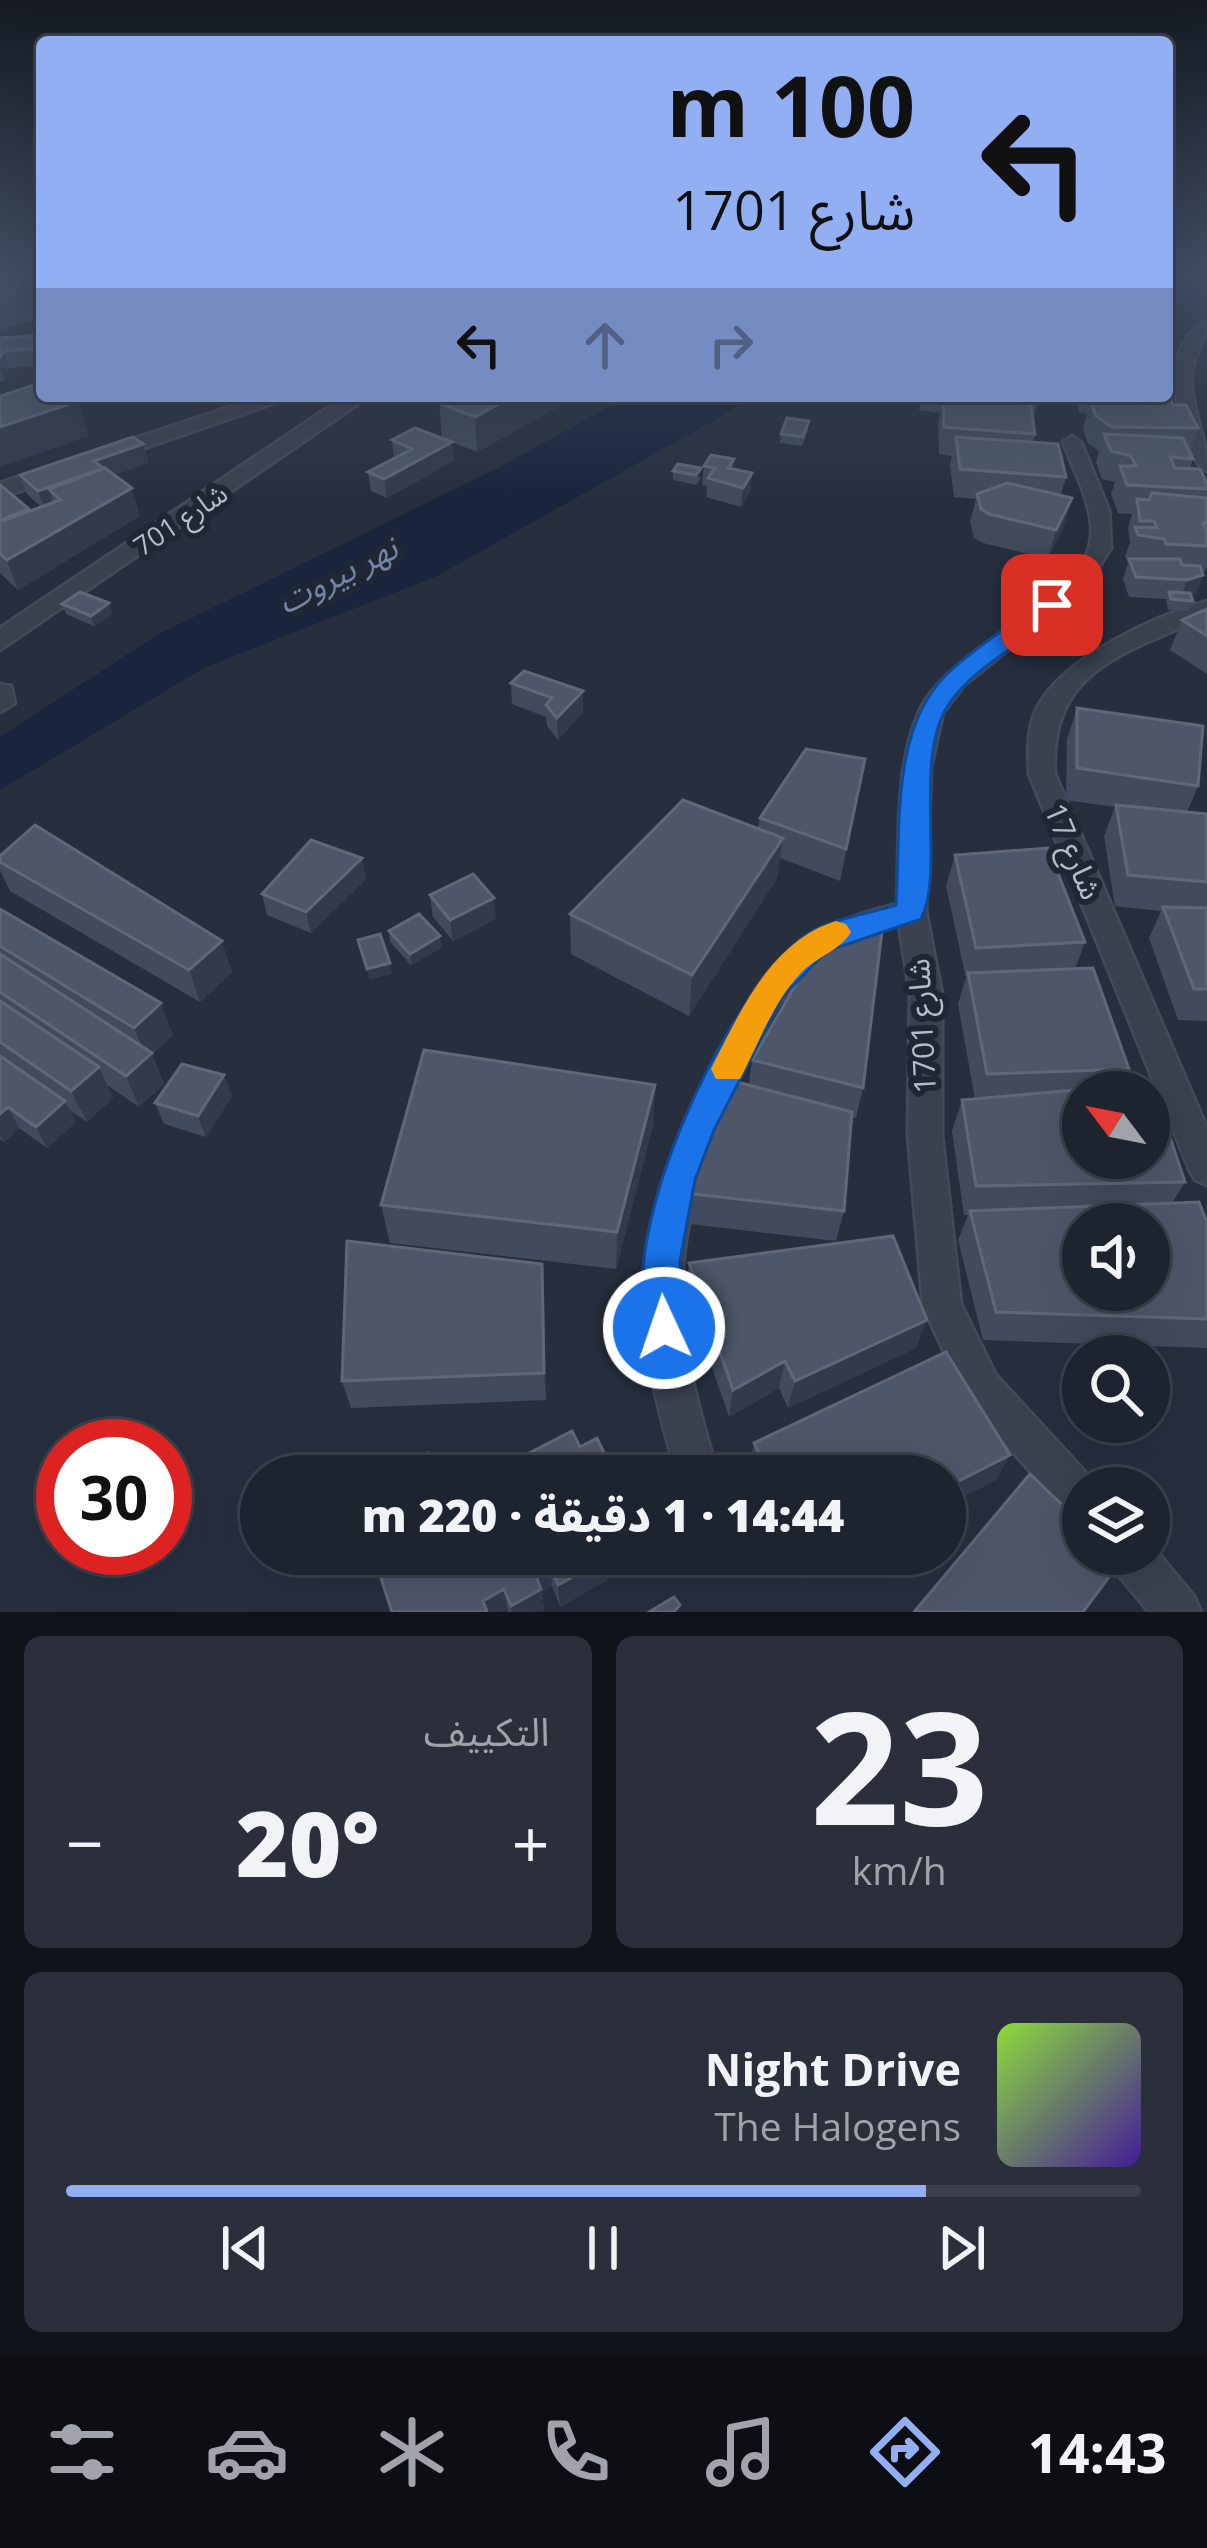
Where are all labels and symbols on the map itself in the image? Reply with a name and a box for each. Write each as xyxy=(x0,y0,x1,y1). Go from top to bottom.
street label: شارع 701 xyxy=(126,474,236,566)
water label: نهر بيروت xyxy=(269,523,407,623)
pin xyxy=(1001,554,1103,656)
street label: شارع 17 xyxy=(1033,797,1113,906)
street label: شارع 1701 xyxy=(897,957,948,1094)
north arrow xyxy=(1062,1071,1170,1179)
position arrow xyxy=(601,1265,727,1391)
speed limit sign: 30 xyxy=(36,1419,192,1575)

